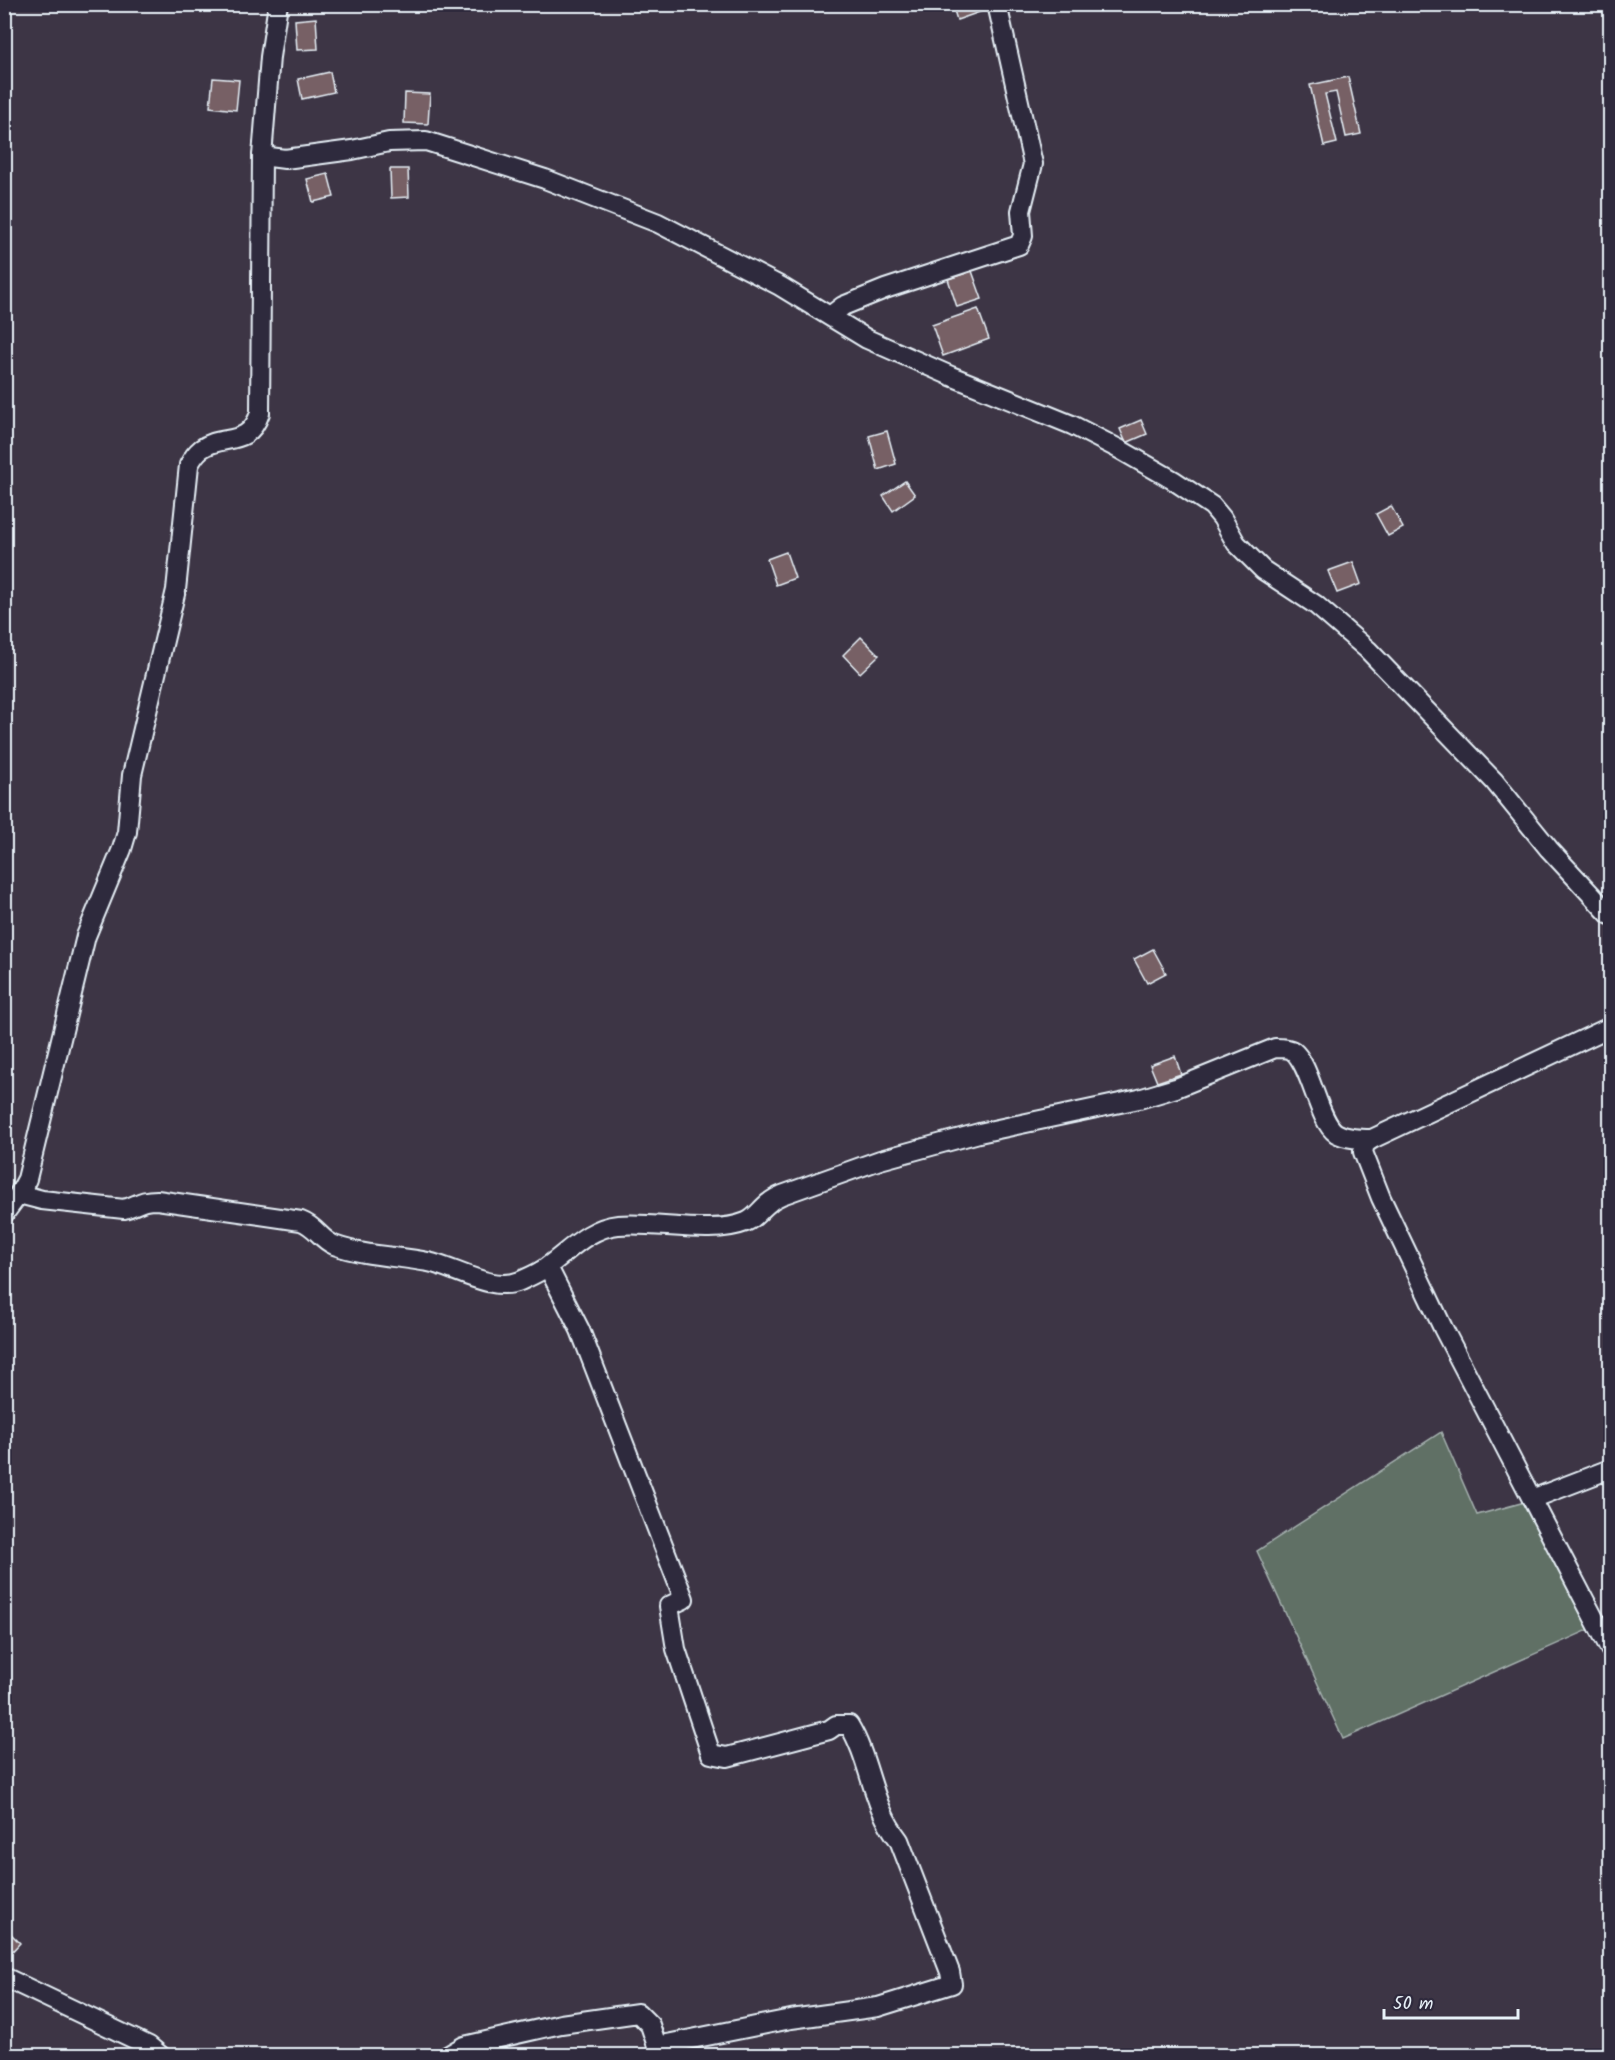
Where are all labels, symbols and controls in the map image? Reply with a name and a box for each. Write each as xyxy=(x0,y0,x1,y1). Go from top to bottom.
scale bar xyxy=(1384,1982,1518,2020)
text: 50 m xyxy=(1393,1990,1433,2019)

